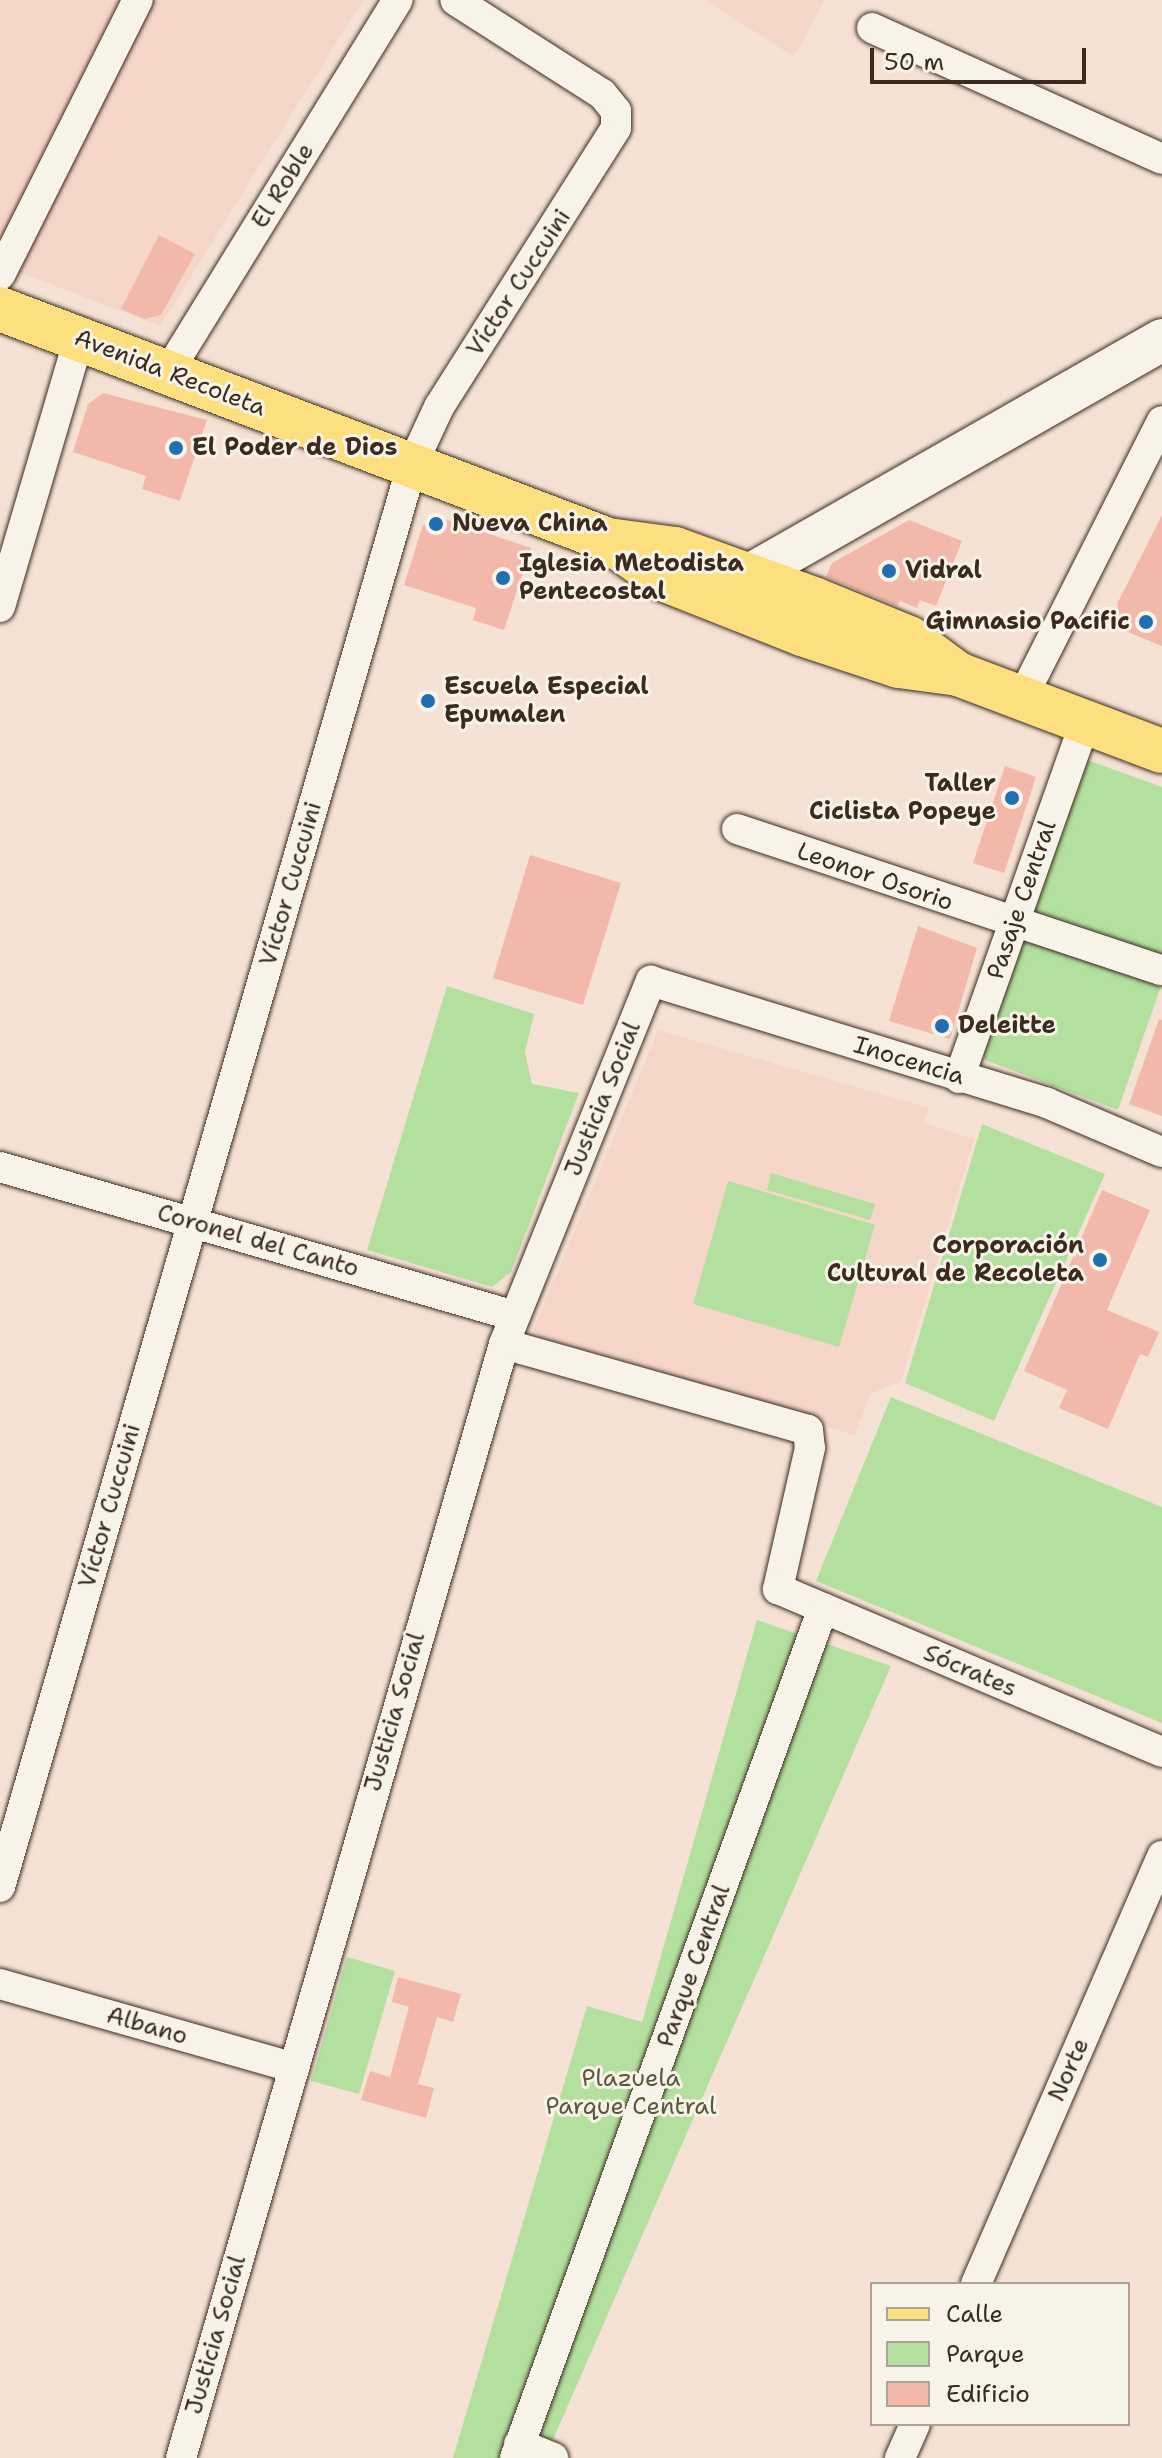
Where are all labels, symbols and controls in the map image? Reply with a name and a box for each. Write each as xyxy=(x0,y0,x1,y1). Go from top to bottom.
scale bar xyxy=(874,32,1090,82)
text: 50 m xyxy=(884,46,944,78)
street label: El Roble xyxy=(246,138,320,234)
street label: Víctor Cuccuini xyxy=(461,204,577,362)
street label: Avenida Recoleta xyxy=(70,323,270,423)
place label: El Poder de Dios xyxy=(192,434,397,462)
marker: El Poder de Dios xyxy=(167,439,185,457)
place label: Nueva China xyxy=(452,510,608,538)
marker: Nueva China xyxy=(427,515,445,533)
place label: Iglesia Metodista Pentecostal xyxy=(519,550,744,606)
place label: Vidral xyxy=(905,557,982,585)
marker: Vidral xyxy=(880,562,898,580)
marker: Iglesia Metodista Pentecostal xyxy=(494,569,512,587)
place label: Gimnasio Pacific xyxy=(926,608,1130,636)
marker: Gimnasio Pacific xyxy=(1137,613,1155,631)
place label: Escuela Especial Epumalen xyxy=(444,673,649,729)
marker: Escuela Especial Epumalen xyxy=(419,692,437,710)
place label: Taller Ciclista Popeye xyxy=(809,770,996,826)
marker: Taller Ciclista Popeye xyxy=(1003,789,1021,807)
street label: Víctor Cuccuini xyxy=(254,799,328,969)
street label: Pasaje Central xyxy=(981,817,1063,983)
street label: Leonor Osorio xyxy=(793,837,957,917)
place label: Deleitte xyxy=(958,1012,1056,1040)
marker: Deleitte xyxy=(933,1017,951,1035)
street label: Justicia Social xyxy=(559,1018,647,1180)
street label: Inocencia xyxy=(850,1031,968,1091)
street label: Coronel del Canto xyxy=(154,1198,362,1284)
place label: Corporación Cultural de Recoleta xyxy=(827,1232,1084,1288)
marker: Corporación Cultural de Recoleta xyxy=(1091,1251,1109,1269)
street label: Víctor Cuccuini xyxy=(73,1421,147,1591)
street label: Justicia Social xyxy=(359,1629,431,1795)
street label: Sócrates xyxy=(919,1639,1021,1703)
street label: Parque Central xyxy=(651,1881,737,2051)
street label: Albano xyxy=(103,2001,191,2051)
street label: Norte xyxy=(1042,2034,1096,2106)
park label: Plazuela Parque Central xyxy=(546,2065,716,2121)
street label: Justicia Social xyxy=(180,2252,252,2418)
legend xyxy=(870,2282,1130,2426)
text: Calle xyxy=(946,2298,1003,2330)
text: Parque xyxy=(946,2338,1025,2370)
text: Edificio xyxy=(946,2378,1030,2410)

